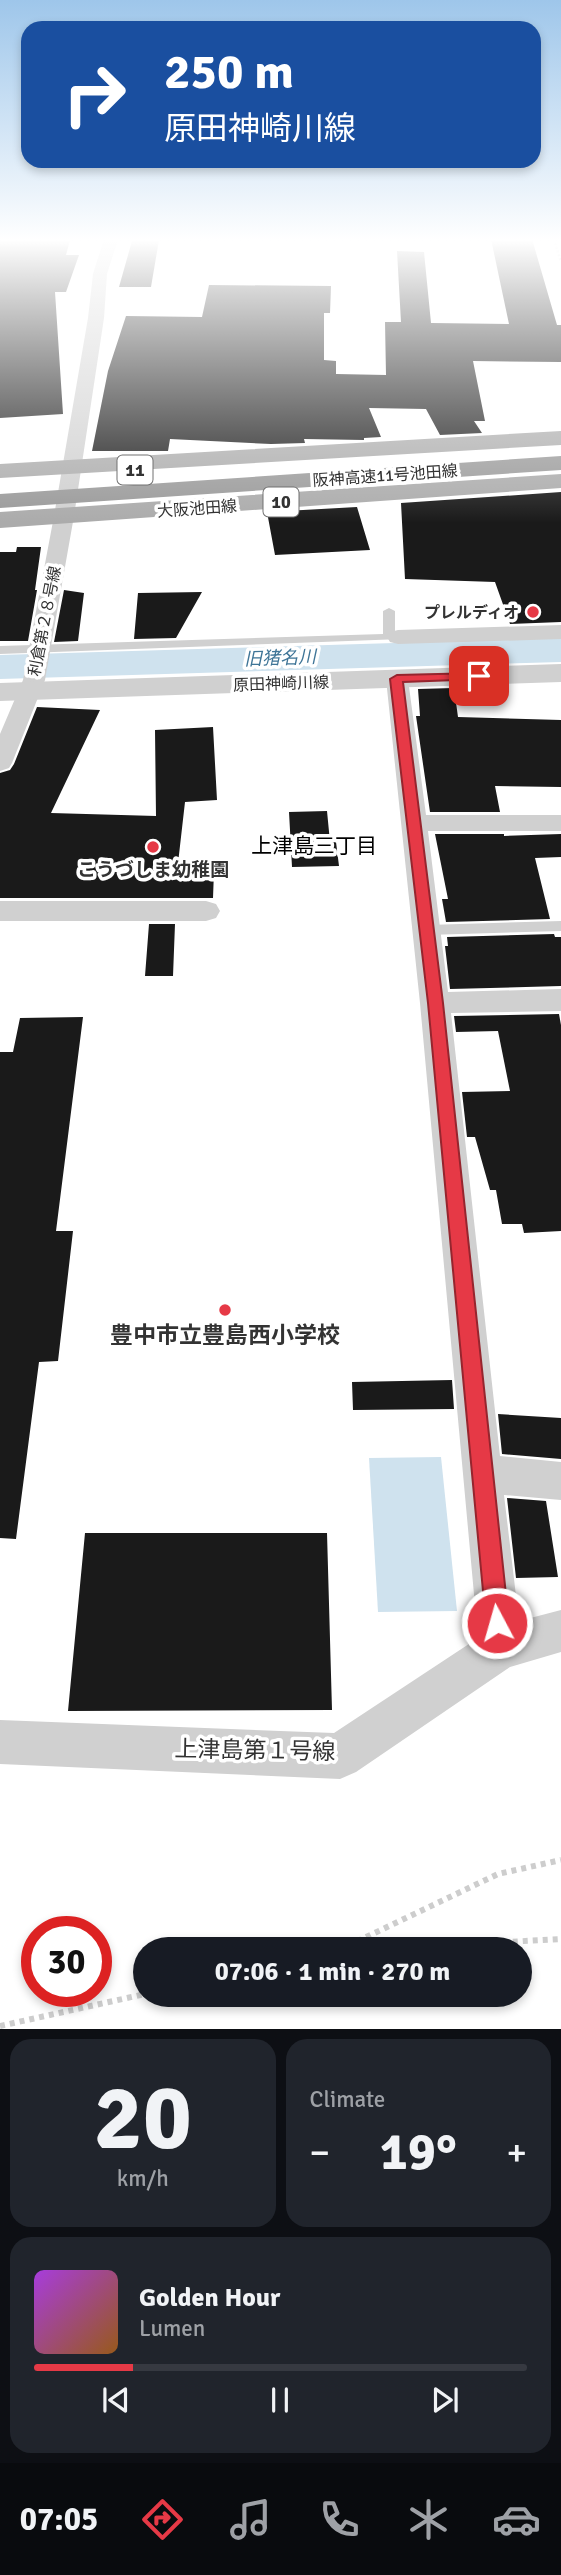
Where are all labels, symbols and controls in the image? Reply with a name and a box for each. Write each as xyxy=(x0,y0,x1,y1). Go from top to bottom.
text: 250 m xyxy=(164,42,294,102)
icon: right xyxy=(49,49,140,140)
text: 原田神崎川線 xyxy=(164,109,356,148)
road number: 11 xyxy=(118,456,152,484)
street label: 阪神高速11号池田線 xyxy=(312,461,458,491)
road number: 10 xyxy=(264,488,298,516)
street label: 大阪池田線 xyxy=(156,496,238,522)
street label: 利倉第２８号線 xyxy=(24,564,65,678)
place label: プレルディオ xyxy=(424,603,519,623)
marker: プレルディオ xyxy=(525,604,541,620)
water label: 旧猪名川 xyxy=(244,646,318,670)
pin xyxy=(449,646,509,706)
icon: arrive xyxy=(460,657,498,695)
street label: 原田神崎川線 xyxy=(233,672,329,696)
district label: 上津島三丁目 xyxy=(251,833,377,859)
marker: こうづしま幼稚園 xyxy=(145,839,161,855)
place label: こうづしま幼稚園 xyxy=(77,858,229,882)
marker: 豊中市立豊島西小学校 xyxy=(217,1302,233,1318)
place label: 豊中市立豊島西小学校 xyxy=(110,1321,340,1350)
position arrow xyxy=(460,1586,534,1660)
street label: 上津島第１号線 xyxy=(174,1735,336,1766)
speed limit sign: 30 xyxy=(21,1916,112,2007)
text: 07:06 · 1 min · 270 m xyxy=(215,1956,450,1988)
text: 20 xyxy=(94,2062,192,2175)
text: Climate xyxy=(310,2085,385,2114)
text: 19° xyxy=(380,2120,457,2184)
text: − xyxy=(310,2129,330,2176)
text: + xyxy=(506,2129,527,2176)
text: km/h xyxy=(117,2164,169,2193)
text: Golden Hour xyxy=(139,2282,280,2314)
text: Lumen xyxy=(139,2314,205,2343)
icon: previous xyxy=(97,2381,135,2419)
icon: pause xyxy=(261,2381,299,2419)
icon: next xyxy=(426,2381,464,2419)
icon: directions xyxy=(138,2495,187,2544)
icon: music xyxy=(226,2495,275,2544)
icon: phone xyxy=(315,2495,364,2544)
icon: climate xyxy=(404,2495,453,2544)
icon: car xyxy=(492,2495,541,2544)
text: 07:05 xyxy=(20,2500,98,2539)

